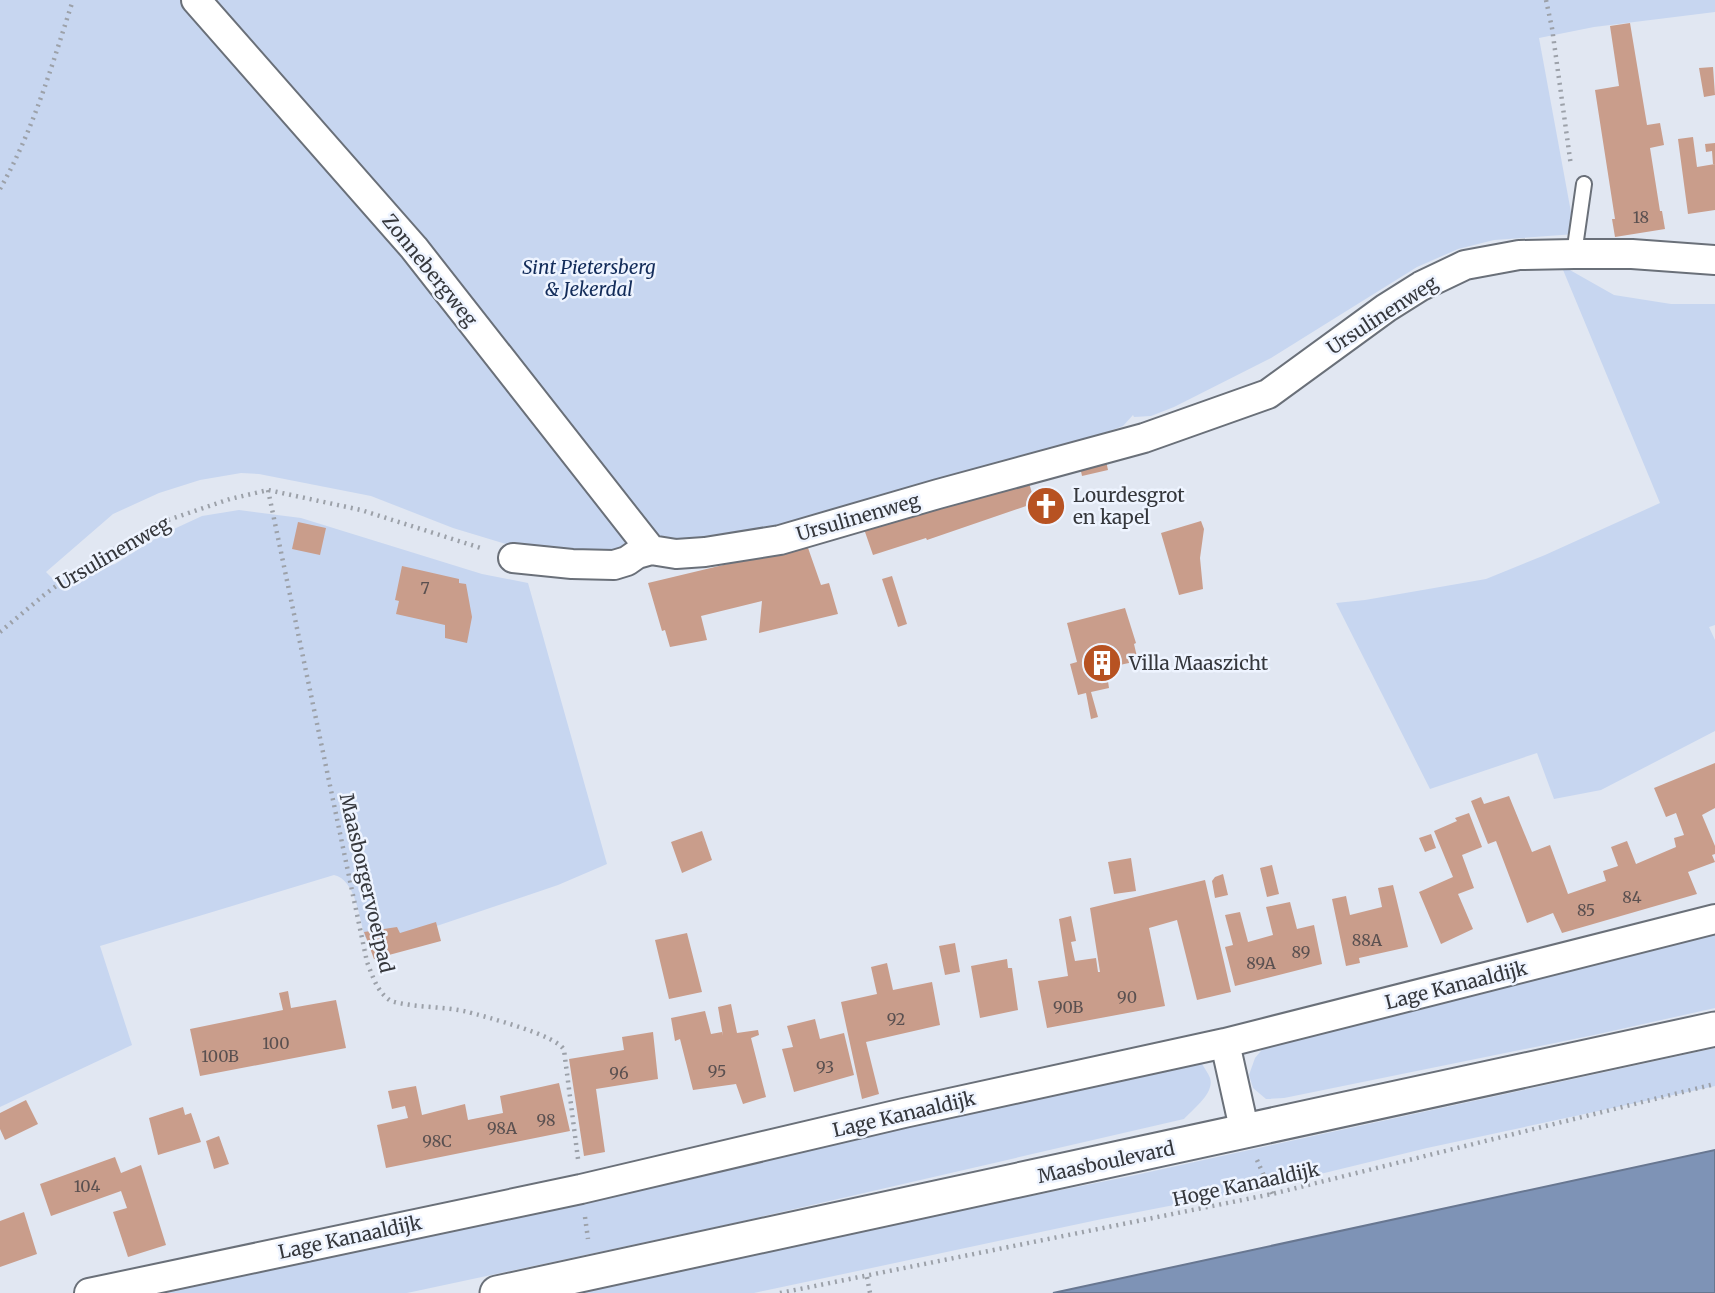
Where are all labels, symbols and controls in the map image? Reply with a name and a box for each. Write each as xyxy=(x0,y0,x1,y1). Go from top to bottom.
house number: 18 xyxy=(1633,207,1649,227)
street label: Zonnebergweg xyxy=(377,209,483,331)
park label: Sint Pietersberg & Jekerdal xyxy=(522,255,656,301)
street label: Ursulinenweg xyxy=(1322,270,1442,360)
place label: Lourdesgrot en kapel xyxy=(1073,483,1185,529)
church icon: Lourdesgrot en kapel xyxy=(1025,485,1067,527)
street label: Ursulinenweg xyxy=(794,488,923,546)
street label: Ursulinenweg xyxy=(52,511,175,595)
house number: 7 xyxy=(420,578,430,598)
building icon: Villa Maaszicht xyxy=(1081,642,1123,684)
place label: Villa Maaszicht xyxy=(1128,651,1269,675)
street label: Maasborgervoetpad xyxy=(335,791,399,975)
house number: 84 xyxy=(1622,887,1642,907)
house number: 85 xyxy=(1577,900,1595,920)
house number: 88A xyxy=(1352,930,1383,950)
house number: 89 xyxy=(1292,942,1310,962)
house number: 89A xyxy=(1246,953,1276,973)
street label: Lage Kanaaldijk xyxy=(1382,956,1530,1014)
house number: 90 xyxy=(1117,987,1137,1007)
house number: 90B xyxy=(1053,997,1083,1017)
house number: 92 xyxy=(887,1009,905,1029)
house number: 100 xyxy=(262,1033,290,1053)
house number: 100B xyxy=(201,1046,239,1066)
house number: 93 xyxy=(816,1057,834,1077)
house number: 95 xyxy=(708,1061,726,1081)
house number: 96 xyxy=(609,1063,629,1083)
street label: Lage Kanaaldijk xyxy=(830,1086,978,1142)
house number: 98 xyxy=(537,1110,555,1130)
house number: 98A xyxy=(487,1118,518,1138)
house number: 98C xyxy=(422,1131,452,1151)
street label: Maasboulevard xyxy=(1035,1136,1177,1188)
street label: Hoge Kanaaldijk xyxy=(1170,1157,1322,1211)
house number: 104 xyxy=(74,1176,100,1196)
street label: Lage Kanaaldijk xyxy=(276,1210,424,1264)

